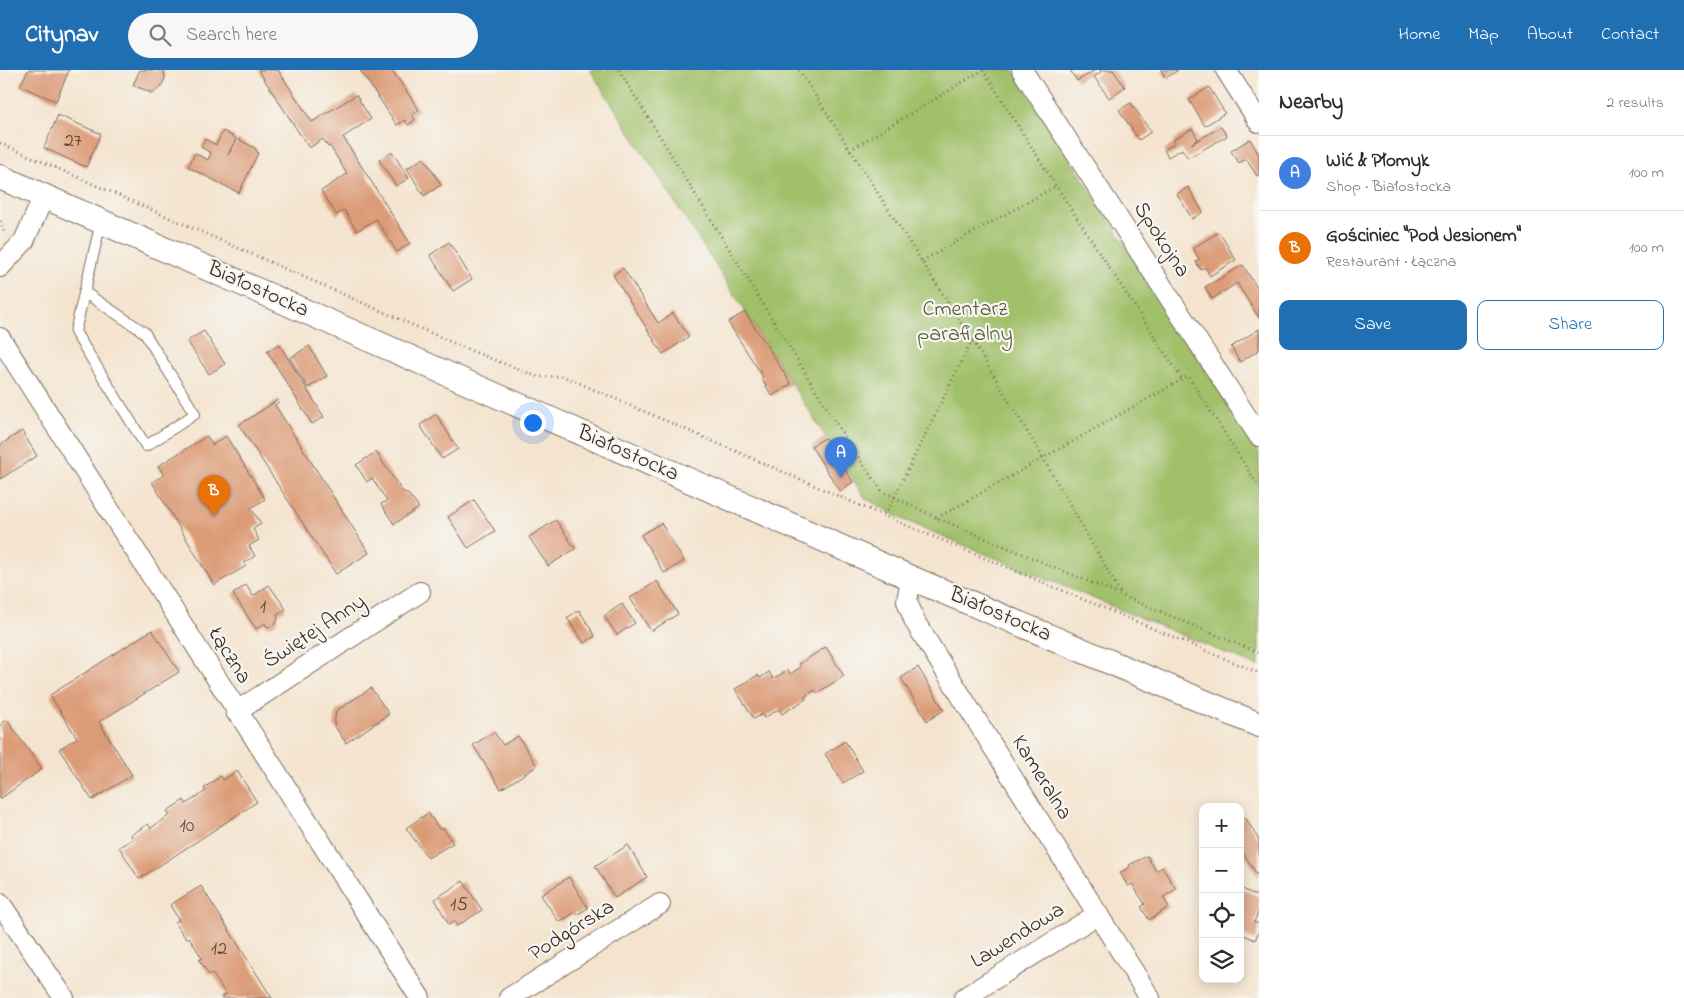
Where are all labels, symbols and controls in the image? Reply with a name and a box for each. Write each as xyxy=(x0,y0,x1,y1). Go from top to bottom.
search box xyxy=(128,13,478,58)
text: Citynav xyxy=(25,18,98,53)
icon: search xyxy=(146,21,174,49)
text: Search here xyxy=(186,22,277,49)
text: Home xyxy=(1399,22,1440,48)
text: Map xyxy=(1468,22,1499,48)
text: About xyxy=(1527,22,1573,48)
text: Contact xyxy=(1601,22,1659,48)
text: Nearby xyxy=(1279,88,1343,118)
text: 2 results xyxy=(1606,91,1664,115)
house number: 27 xyxy=(64,127,82,156)
text: Wić & Płomyk xyxy=(1326,148,1429,175)
text: A xyxy=(1290,161,1300,185)
text: 100 m xyxy=(1629,161,1664,185)
text: Shop · Białostocka xyxy=(1326,175,1451,199)
street label: Spokojna xyxy=(1125,196,1197,284)
text: Gościniec "Pod Jesionem" xyxy=(1326,223,1521,250)
text: B xyxy=(1290,236,1300,260)
text: 100 m xyxy=(1629,236,1664,260)
text: Restaurant · Łączna xyxy=(1326,250,1456,274)
street label: Białostocka xyxy=(201,253,314,327)
park label: Cmentarz parafialny xyxy=(917,294,1013,352)
button: Save xyxy=(1279,300,1467,350)
button: Share xyxy=(1477,300,1664,350)
your location xyxy=(520,410,546,436)
street label: Białostocka xyxy=(571,417,684,491)
pin: A xyxy=(825,437,857,478)
pin: B xyxy=(198,475,230,516)
street label: Białostocka xyxy=(943,579,1056,651)
street label: Świętej Anny xyxy=(257,587,373,678)
house number: 1 xyxy=(260,593,266,622)
street label: Łączna xyxy=(199,620,259,691)
street label: Kameralna xyxy=(1002,729,1080,827)
map controls xyxy=(1199,803,1244,983)
button: + xyxy=(1199,803,1244,848)
house number: 10 xyxy=(180,812,195,841)
button: − xyxy=(1199,848,1244,893)
house number: 15 xyxy=(450,891,468,920)
street label: Podgórska xyxy=(523,892,622,971)
button: locate xyxy=(1199,893,1244,938)
street label: Lawendowa xyxy=(965,895,1071,977)
house number: 12 xyxy=(211,935,227,964)
button: layers xyxy=(1199,938,1244,983)

